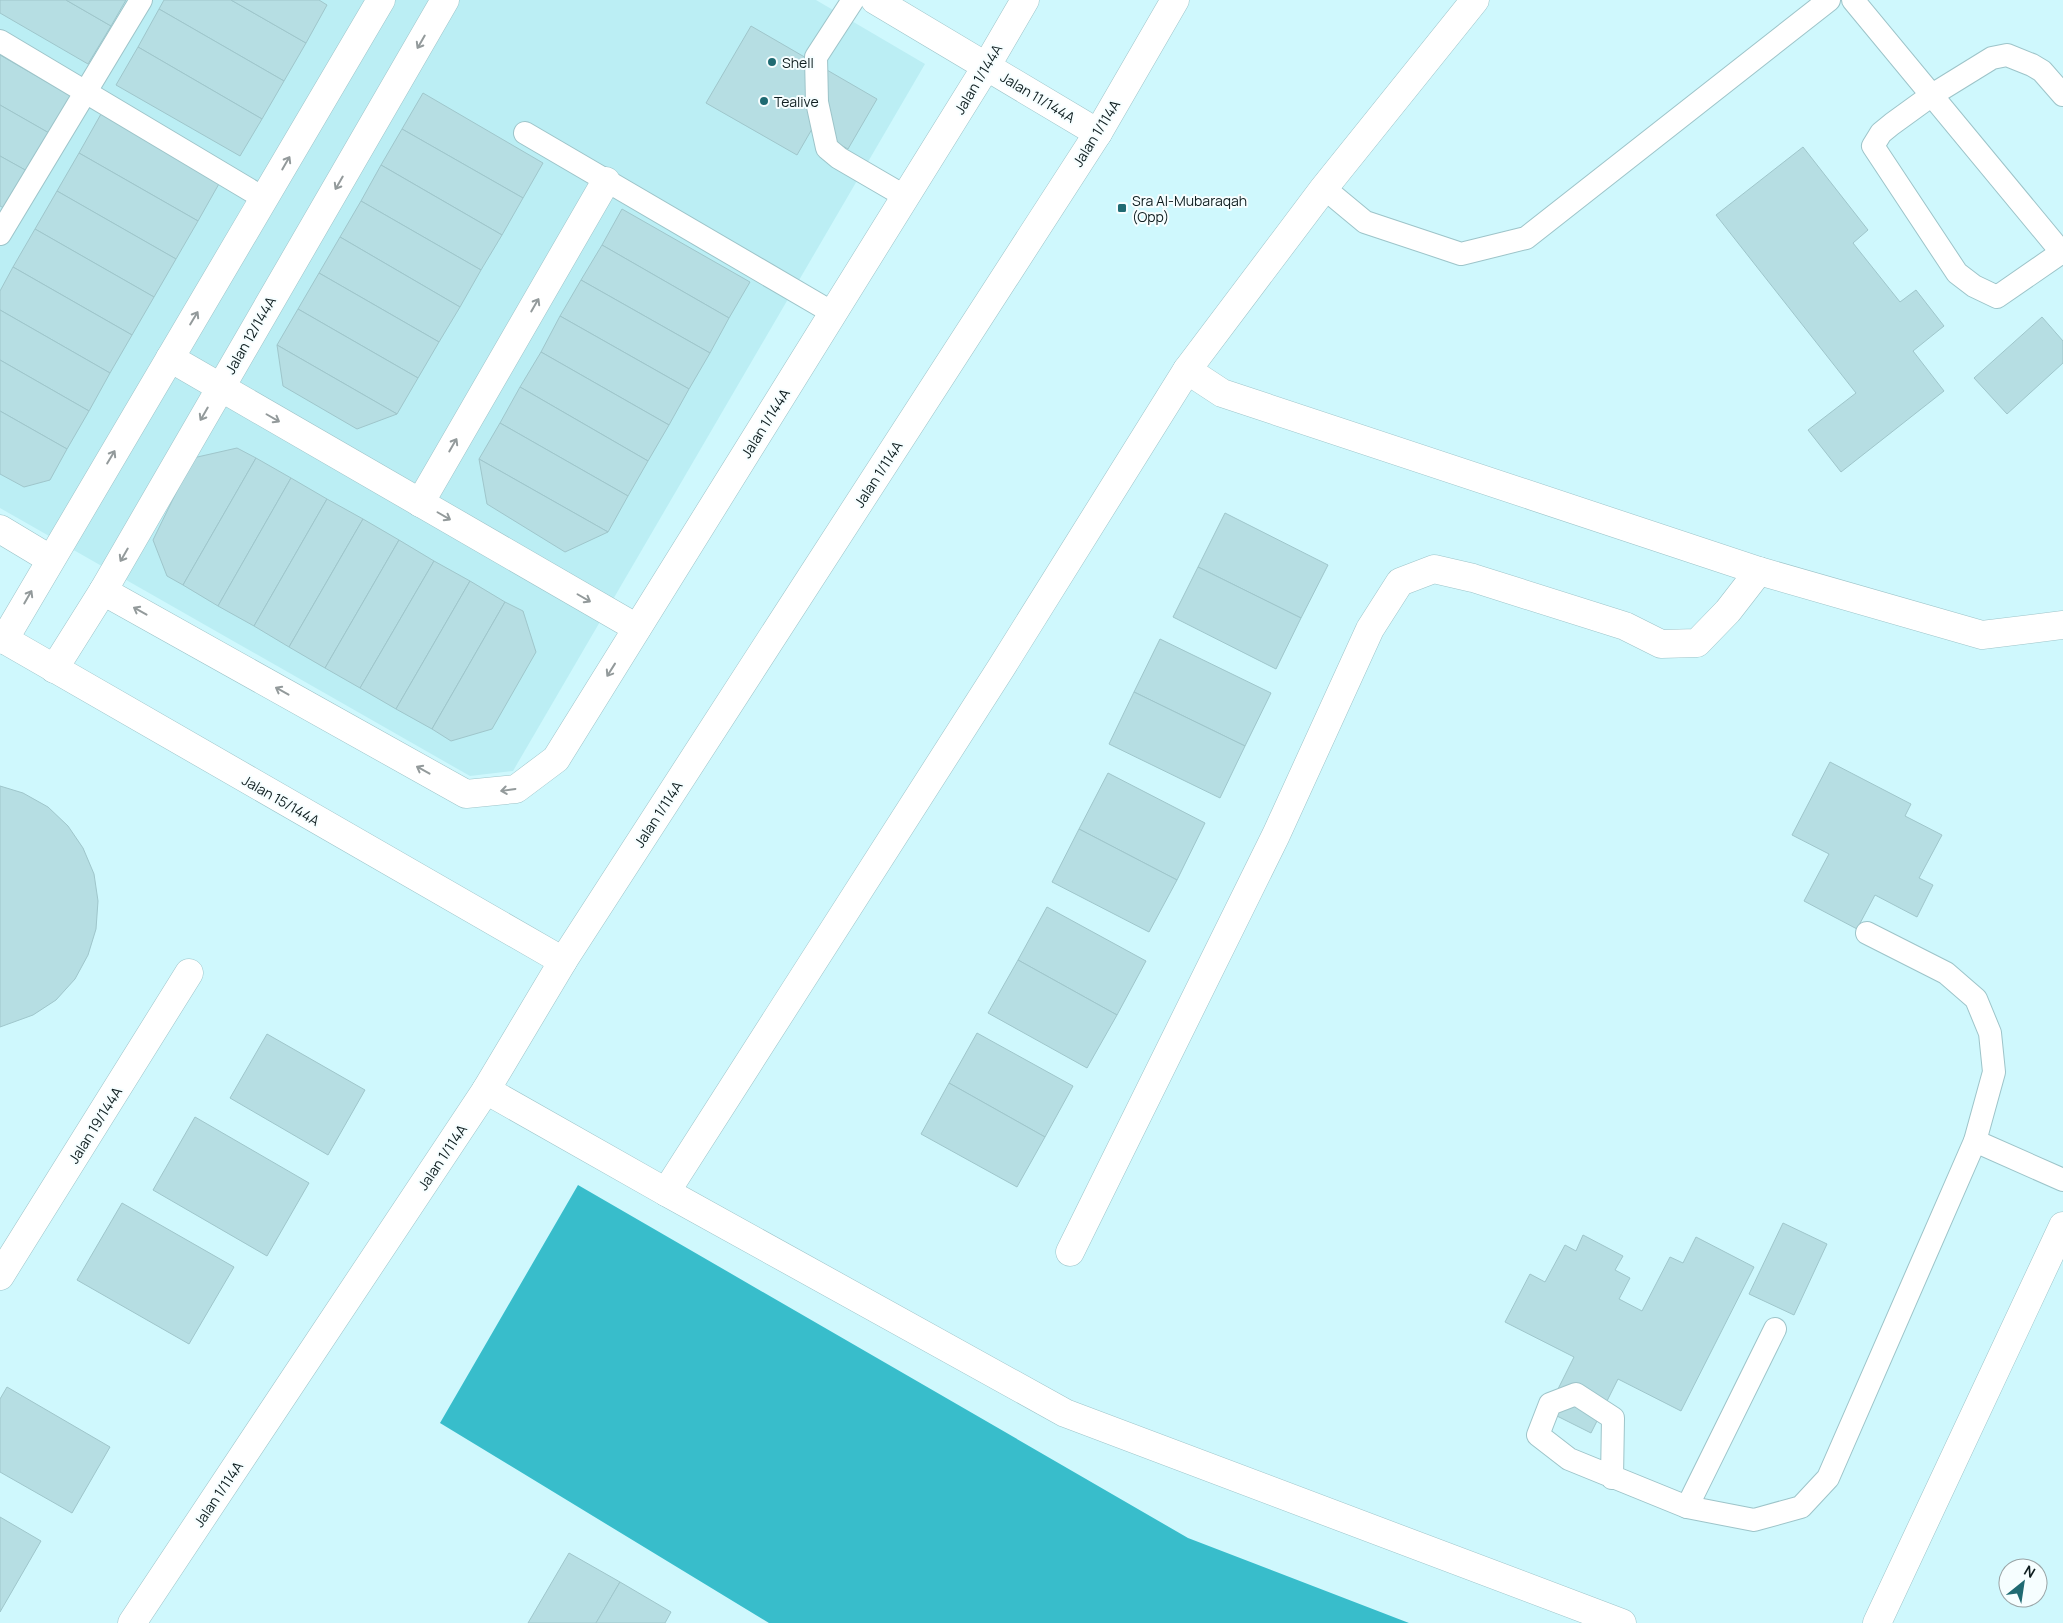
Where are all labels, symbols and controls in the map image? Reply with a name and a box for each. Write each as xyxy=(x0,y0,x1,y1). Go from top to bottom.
one-way arrow xyxy=(415,35,425,49)
street label: Jalan 1/144A xyxy=(950,40,1006,118)
place label: Shell xyxy=(782,53,814,72)
marker: Shell xyxy=(766,56,778,68)
street label: Jalan 11/144A xyxy=(997,67,1079,127)
place label: Tealive xyxy=(774,92,819,111)
marker: Tealive xyxy=(758,95,770,107)
street label: Jalan 1/114A xyxy=(1068,96,1124,170)
one-way arrow xyxy=(282,156,291,171)
one-way arrow xyxy=(333,175,343,189)
place label: Sra Al-Mubaraqah (Opp) xyxy=(1132,191,1247,226)
marker: Sra Al-Mubaraqah (Opp) xyxy=(1116,202,1128,214)
street label: Jalan 12/144A xyxy=(220,293,280,377)
one-way arrow xyxy=(530,298,540,312)
one-way arrow xyxy=(190,311,200,325)
street label: Jalan 1/144A xyxy=(736,385,794,461)
one-way arrow xyxy=(199,406,209,420)
one-way arrow xyxy=(265,413,279,423)
street label: Jalan 1/114A xyxy=(849,437,907,511)
one-way arrow xyxy=(449,439,459,453)
one-way arrow xyxy=(106,451,116,465)
one-way arrow xyxy=(436,512,450,522)
one-way arrow xyxy=(118,547,128,561)
one-way arrow xyxy=(24,591,34,605)
one-way arrow xyxy=(577,593,592,603)
one-way arrow xyxy=(133,606,148,616)
one-way arrow xyxy=(606,662,616,676)
one-way arrow xyxy=(274,686,289,696)
one-way arrow xyxy=(417,765,431,775)
street label: Jalan 15/144A xyxy=(239,770,323,830)
street label: Jalan 1/114A xyxy=(629,777,687,851)
one-way arrow xyxy=(501,785,517,795)
street label: Jalan 19/144A xyxy=(64,1083,126,1167)
street label: Jalan 1/114A xyxy=(413,1120,471,1194)
street label: Jalan 1/114A xyxy=(189,1457,247,1531)
north arrow xyxy=(1998,1558,2048,1608)
text: N xyxy=(2021,1561,2039,1582)

